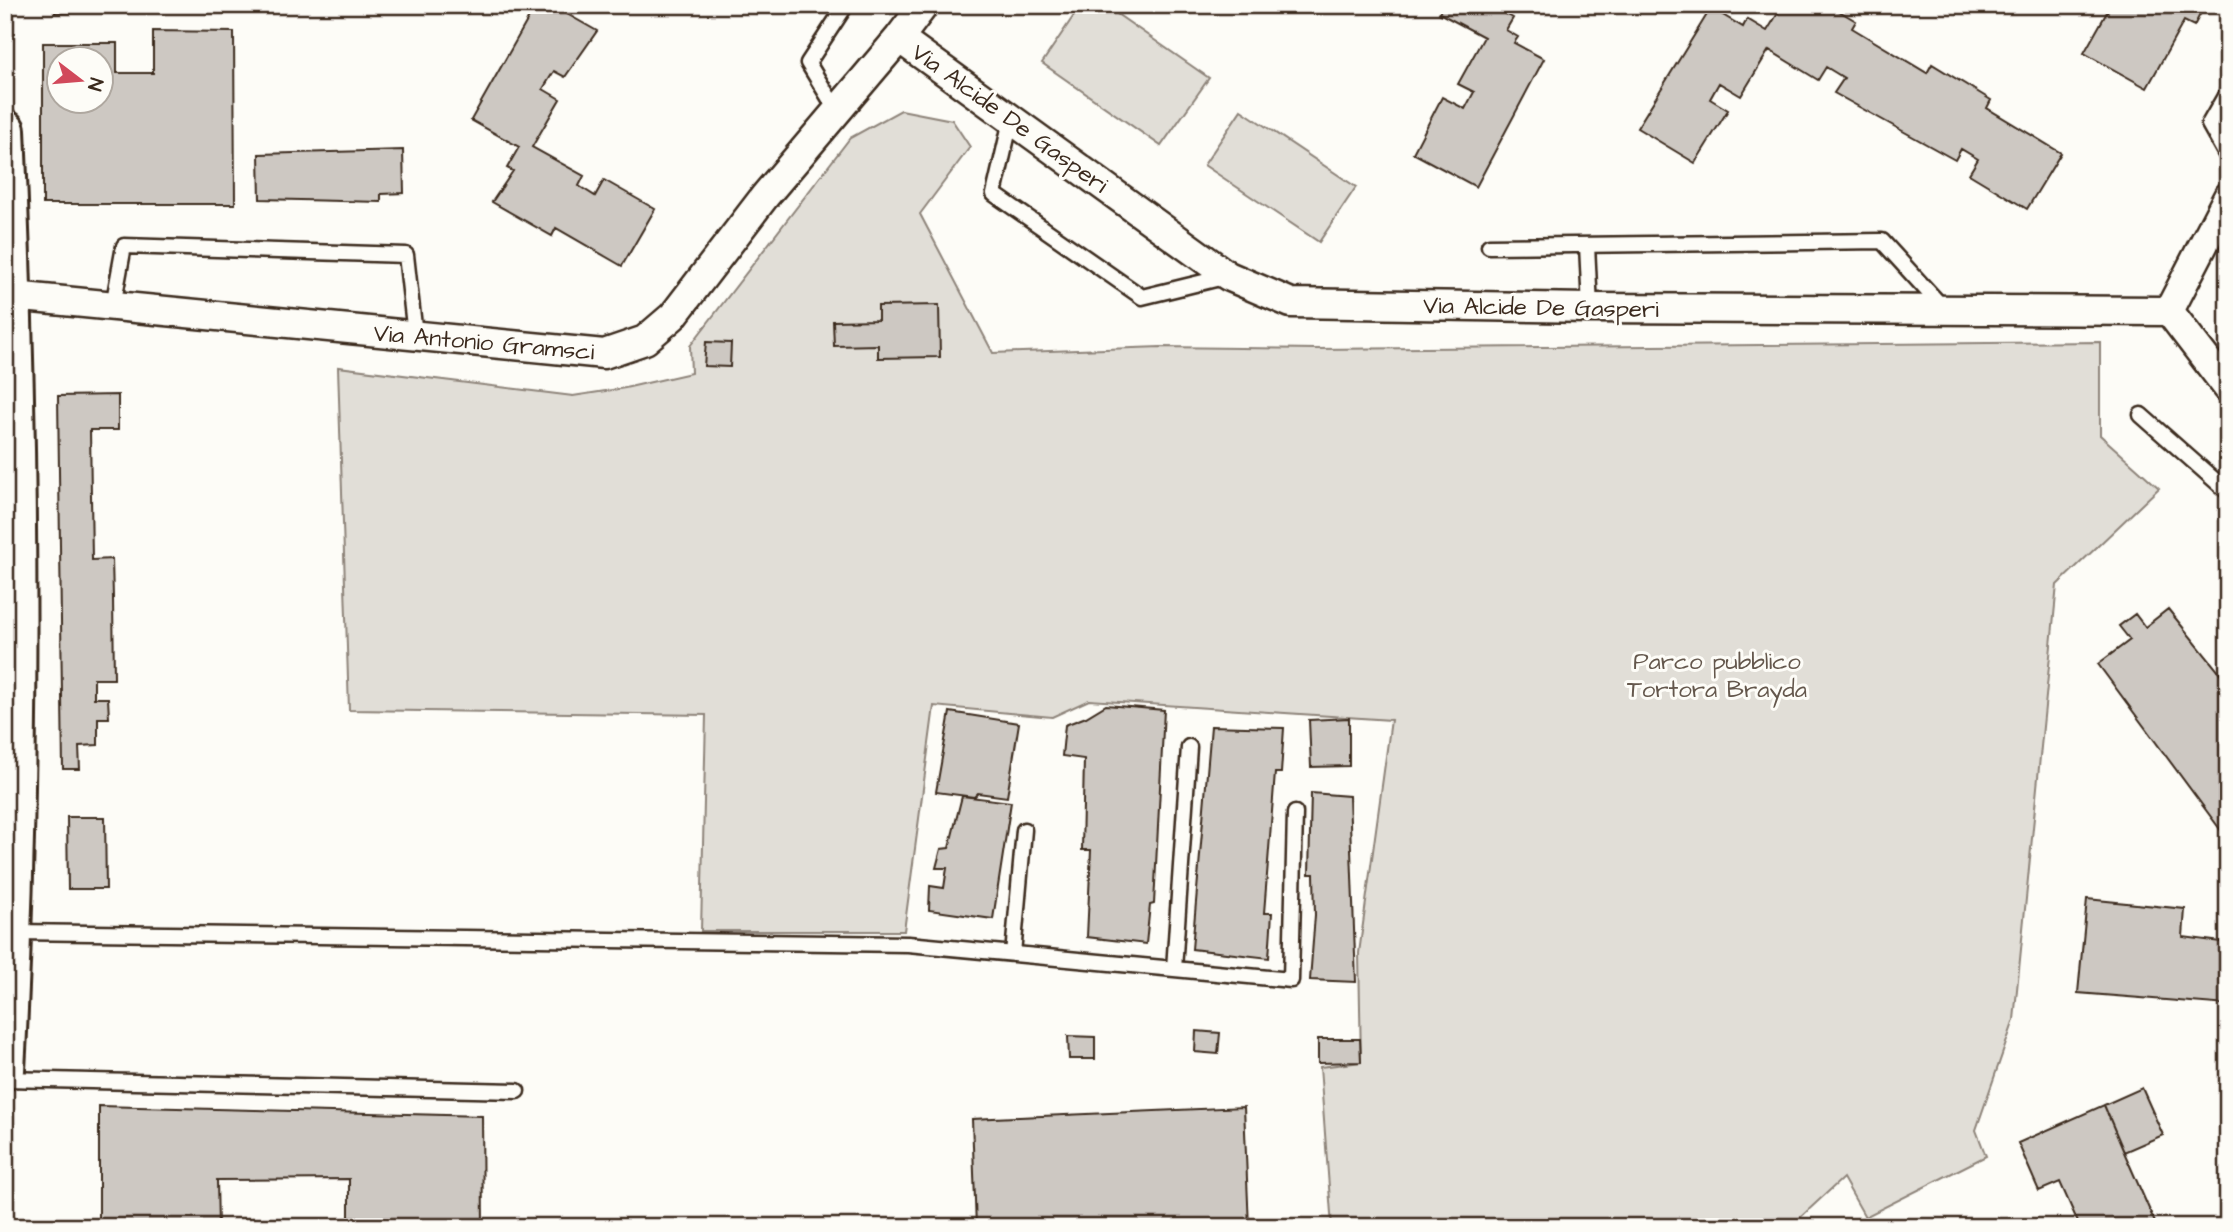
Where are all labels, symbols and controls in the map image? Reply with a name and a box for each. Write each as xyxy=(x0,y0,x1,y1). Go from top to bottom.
street label: Via Alcide De Gasperi xyxy=(904,36,1115,202)
north arrow xyxy=(46,46,116,116)
text: N xyxy=(80,75,110,94)
street label: Via Alcide De Gasperi xyxy=(1423,289,1659,327)
street label: Via Antonio Gramsci xyxy=(372,316,596,370)
park label: Parco pubblico Tortora Brayda xyxy=(1627,645,1807,708)

